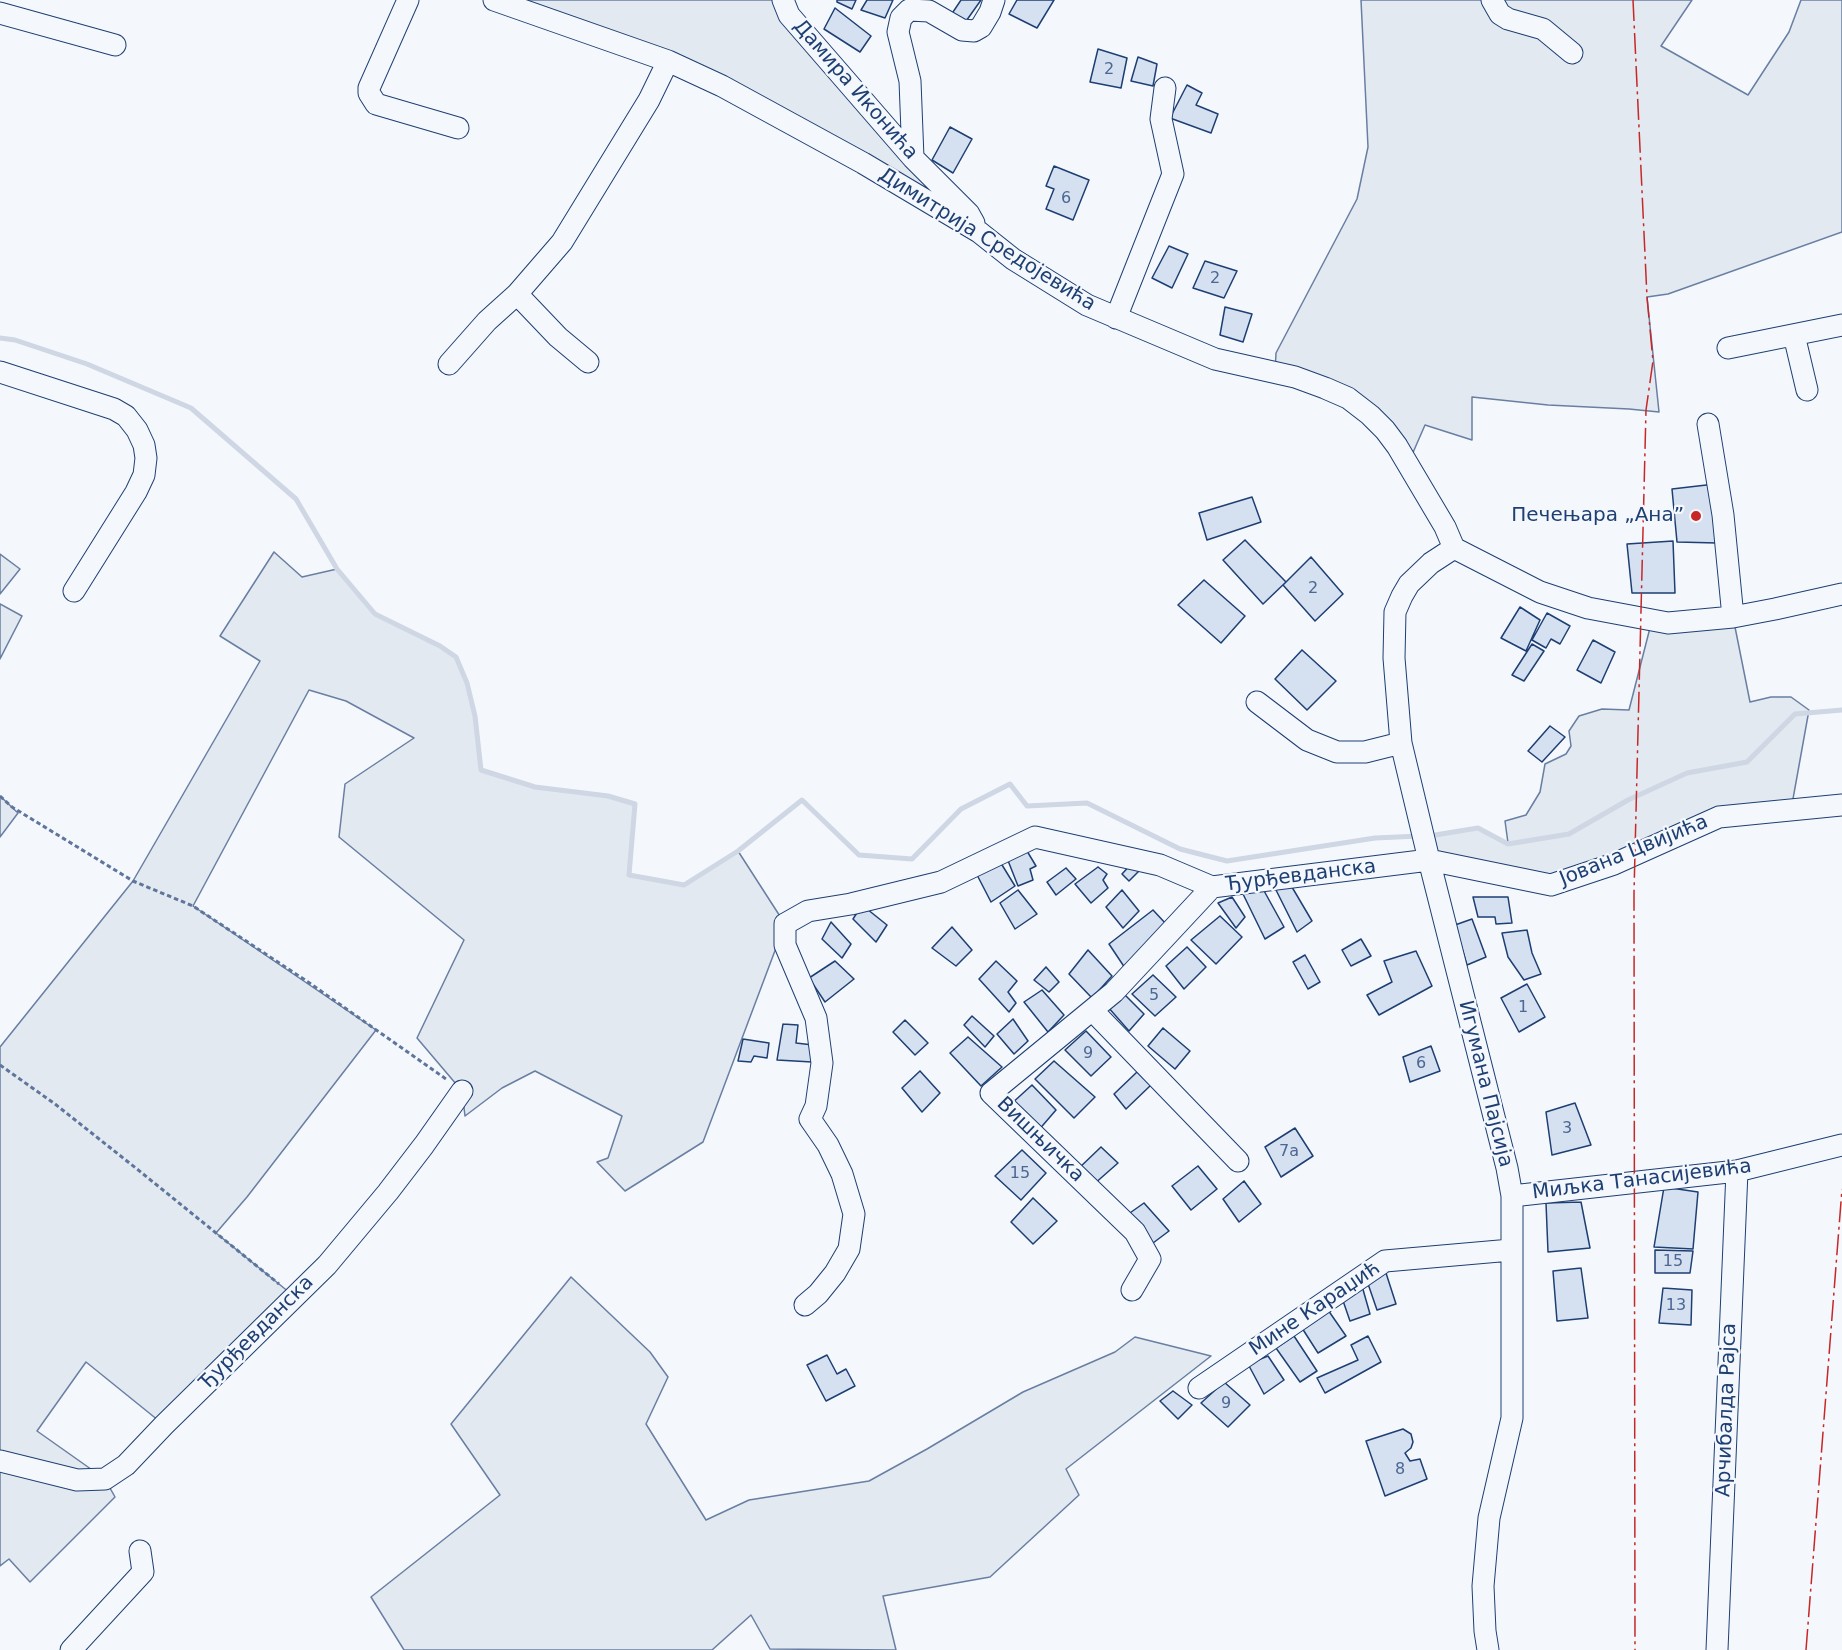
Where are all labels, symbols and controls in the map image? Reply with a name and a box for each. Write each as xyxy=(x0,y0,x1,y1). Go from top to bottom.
street label: Дамира Иконића xyxy=(788,15,922,165)
house number: 2 xyxy=(1104,60,1114,80)
street label: Димитрија Средојевића xyxy=(874,163,1100,317)
house number: 6 xyxy=(1061,189,1071,209)
house number: 2 xyxy=(1210,269,1220,289)
place label: Печењара „Ана” xyxy=(1511,504,1684,528)
marker: Печењара „Ана” xyxy=(1689,509,1703,523)
house number: 2 xyxy=(1308,579,1318,599)
street label: Јована Цвијића xyxy=(1556,810,1712,892)
street label: Ђурђевданска xyxy=(1224,855,1378,897)
house number: 5 xyxy=(1149,986,1159,1006)
street label: Игумана Пајсија xyxy=(1453,998,1517,1170)
house number: 1 xyxy=(1518,998,1528,1018)
house number: 9 xyxy=(1083,1044,1093,1064)
house number: 6 xyxy=(1416,1054,1426,1074)
street label: Вишњичка xyxy=(991,1092,1089,1188)
house number: 3 xyxy=(1562,1119,1572,1139)
house number: 7a xyxy=(1279,1142,1299,1162)
street label: Миљка Танасијевића xyxy=(1531,1155,1753,1205)
house number: 15 xyxy=(1010,1164,1030,1184)
house number: 15 xyxy=(1663,1252,1683,1272)
street label: Мине Караџић xyxy=(1245,1256,1385,1362)
street label: Ђурђевданска xyxy=(195,1271,319,1395)
house number: 13 xyxy=(1666,1296,1686,1316)
street label: Арчибалда Рајса xyxy=(1712,1323,1742,1497)
house number: 9 xyxy=(1221,1394,1231,1414)
house number: 8 xyxy=(1395,1460,1405,1480)

